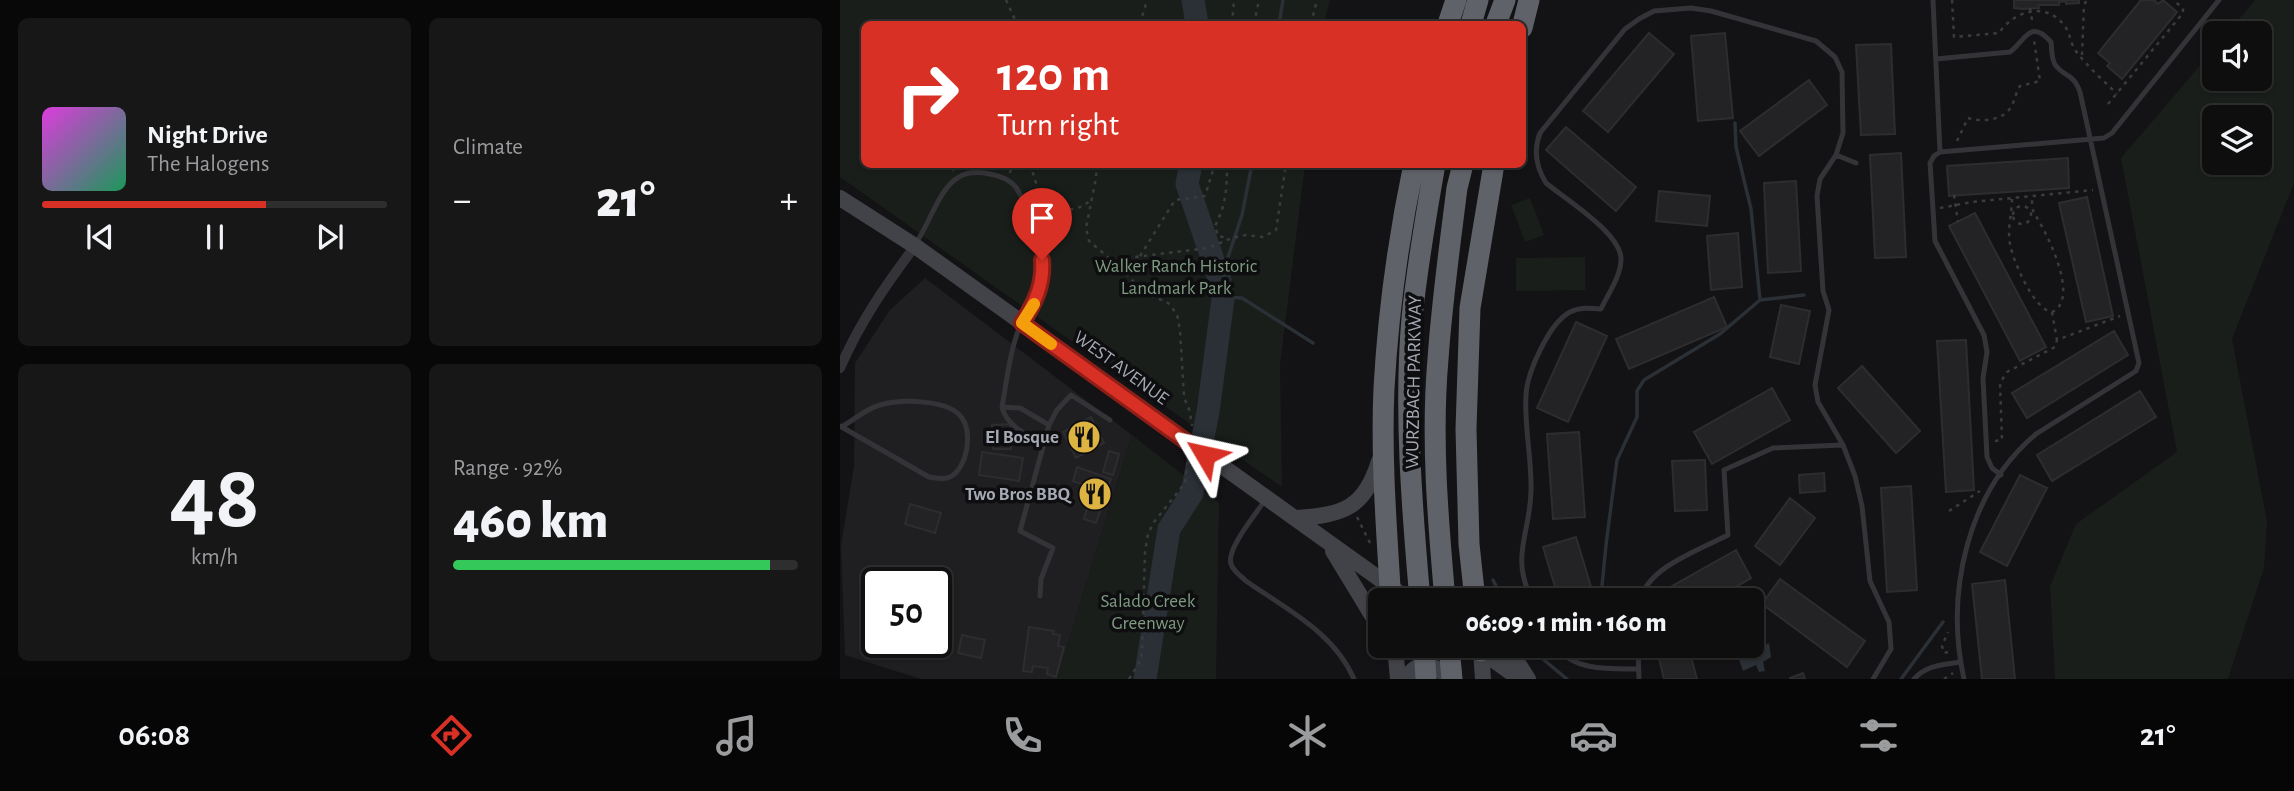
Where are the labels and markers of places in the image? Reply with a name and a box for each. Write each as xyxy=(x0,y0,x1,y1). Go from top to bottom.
pin xyxy=(1012,188,1072,260)
restaurant icon: El Bosque xyxy=(1065,418,1103,456)
place label: El Bosque xyxy=(985,428,1059,447)
restaurant icon: Two Bros BBQ xyxy=(1076,475,1114,513)
place label: Two Bros BBQ xyxy=(965,485,1072,504)

